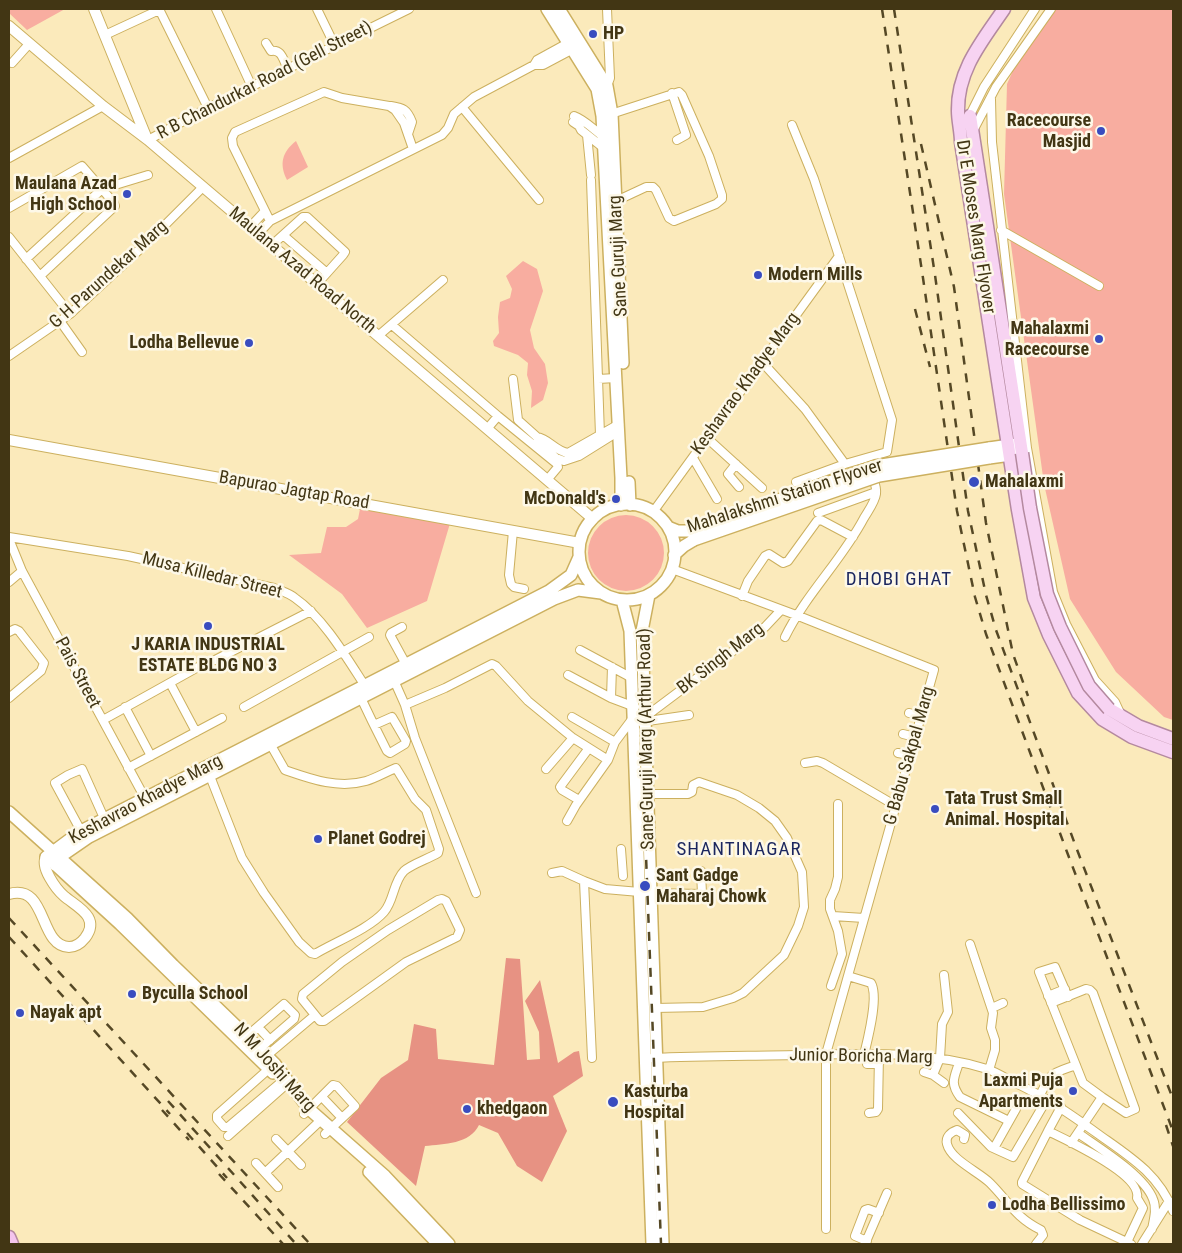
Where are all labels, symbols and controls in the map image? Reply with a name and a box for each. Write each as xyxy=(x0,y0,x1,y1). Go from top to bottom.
street label: R B Chandurkar Road (Gell Street) xyxy=(154,17,376,145)
place label: HP xyxy=(603,23,624,45)
marker: HP xyxy=(587,28,599,40)
place label: Racecourse Masjid xyxy=(1007,110,1091,152)
marker: Racecourse Masjid xyxy=(1095,125,1107,137)
street label: Dr E Moses Marg Flyover xyxy=(951,139,999,315)
place label: Maulana Azad High School xyxy=(15,173,117,215)
marker: Maulana Azad High School xyxy=(121,188,133,200)
street label: Sane Guruji Marg xyxy=(605,195,633,317)
street label: Maulana Azad Road North xyxy=(224,203,380,339)
street label: G H Parundekar Marg xyxy=(45,216,173,334)
place label: Modern Mills xyxy=(768,264,863,286)
marker: Modern Mills xyxy=(752,269,764,281)
street label: Keshavrao Khadye Marg xyxy=(687,309,805,459)
place label: Mahalaxmi Racecourse xyxy=(1005,318,1089,360)
place label: Lodha Bellevue xyxy=(129,332,239,354)
marker: Mahalaxmi Racecourse xyxy=(1093,333,1105,345)
marker: Lodha Bellevue xyxy=(243,337,255,349)
street label: Mahalakshmi Station Flyover xyxy=(685,455,885,539)
street label: Bapurao Jagtap Road xyxy=(217,467,371,515)
place label: Mahalaxmi xyxy=(985,471,1064,493)
marker: Mahalaxmi xyxy=(967,475,981,489)
place label: McDonald's xyxy=(524,488,606,510)
marker: McDonald's xyxy=(610,493,622,505)
street label: Musa Killedar Street xyxy=(140,548,284,604)
district label: DHOBI GHAT xyxy=(845,569,953,591)
street label: BK Singh Marg xyxy=(673,618,769,700)
marker: J KARIA INDUSTRIAL ESTATE BLDG NO 3 xyxy=(202,620,214,632)
street label: Sane Guruji Marg (Arthur Road) xyxy=(634,628,660,850)
street label: Pais Street xyxy=(49,634,105,712)
place label: J KARIA INDUSTRIAL ESTATE BLDG NO 3 xyxy=(131,634,285,676)
street label: G Babu Sakpal Marg xyxy=(880,684,940,828)
street label: Keshavrao Khadye Marg xyxy=(66,750,226,850)
place label: Tata Trust Small Animal. Hospital xyxy=(945,788,1065,831)
marker: Tata Trust Small Animal. Hospital xyxy=(929,803,941,815)
place label: Planet Godrej xyxy=(328,828,426,850)
marker: Planet Godrej xyxy=(312,833,324,845)
district label: SHANTINAGAR xyxy=(675,839,803,861)
place label: Sant Gadge Maharaj Chowk xyxy=(656,865,766,908)
marker: Sant Gadge Maharaj Chowk xyxy=(638,879,652,893)
place label: Byculla School xyxy=(142,983,248,1005)
marker: Byculla School xyxy=(126,988,138,1000)
place label: Nayak apt xyxy=(30,1002,101,1024)
marker: Nayak apt xyxy=(14,1007,26,1019)
street label: N M Joshi Marg xyxy=(228,1019,320,1117)
street label: Junior Boricha Marg xyxy=(789,1045,933,1069)
place label: Laxmi Puja Apartments xyxy=(979,1070,1063,1112)
place label: Kasturba Hospital xyxy=(624,1081,688,1124)
marker: Laxmi Puja Apartments xyxy=(1067,1085,1079,1097)
marker: Kasturba Hospital xyxy=(606,1095,620,1109)
place label: khedgaon xyxy=(477,1098,547,1120)
marker: khedgaon xyxy=(461,1103,473,1115)
place label: Lodha Bellissimo xyxy=(1002,1194,1125,1216)
marker: Lodha Bellissimo xyxy=(986,1199,998,1211)

